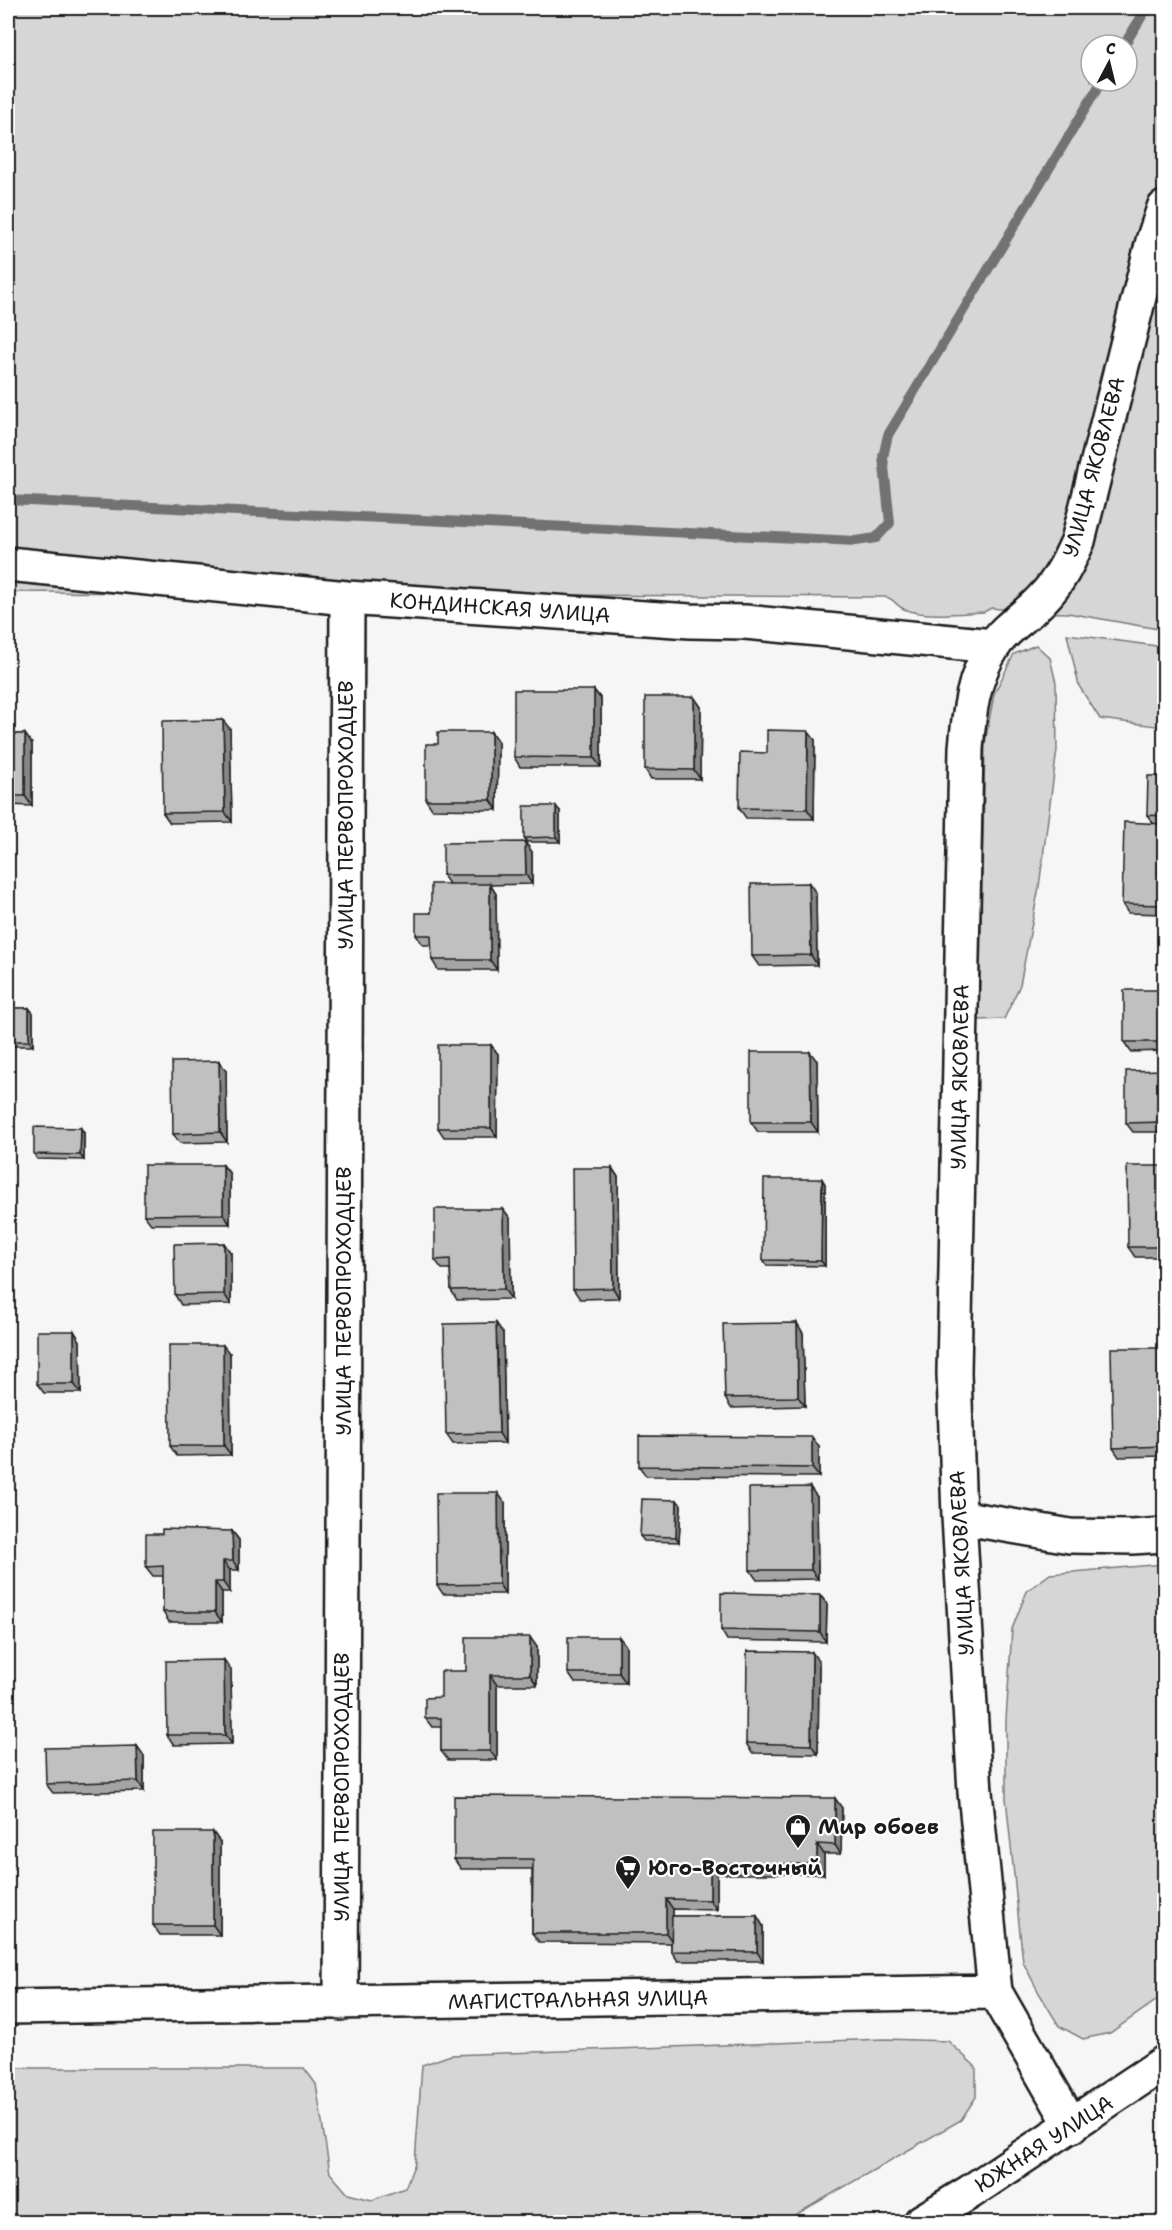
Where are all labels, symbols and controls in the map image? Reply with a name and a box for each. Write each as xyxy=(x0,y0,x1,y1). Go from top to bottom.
north arrow xyxy=(1079,33,1139,93)
text: С xyxy=(1105,38,1117,60)
street label: УЛИЦА ЯКОВЛЕВА xyxy=(1056,374,1132,560)
street label: КОНДИНСКАЯ УЛИЦА xyxy=(389,586,611,630)
street label: УЛИЦА ПЕРВОПРОХОДЦЕВ xyxy=(332,680,360,950)
street label: УЛИЦА ЯКОВЛЕВА xyxy=(944,984,976,1170)
street label: УЛИЦА ПЕРВОПРОХОДЦЕВ xyxy=(330,1166,358,1436)
street label: УЛИЦА ЯКОВЛЕВА xyxy=(943,1470,981,1656)
street label: УЛИЦА ПЕРВОПРОХОДЦЕВ xyxy=(328,1652,356,1922)
shop icon: Мир обоев xyxy=(783,1812,813,1850)
place label: Мир обоев xyxy=(818,1813,939,1841)
supermarket icon: Юго-Восточный xyxy=(613,1853,643,1891)
place label: Юго-Восточный xyxy=(648,1854,822,1882)
street label: МАГИСТРАЛЬНАЯ УЛИЦА xyxy=(448,1984,708,2016)
street label: ЮЖНАЯ УЛИЦА xyxy=(969,2089,1119,2199)

